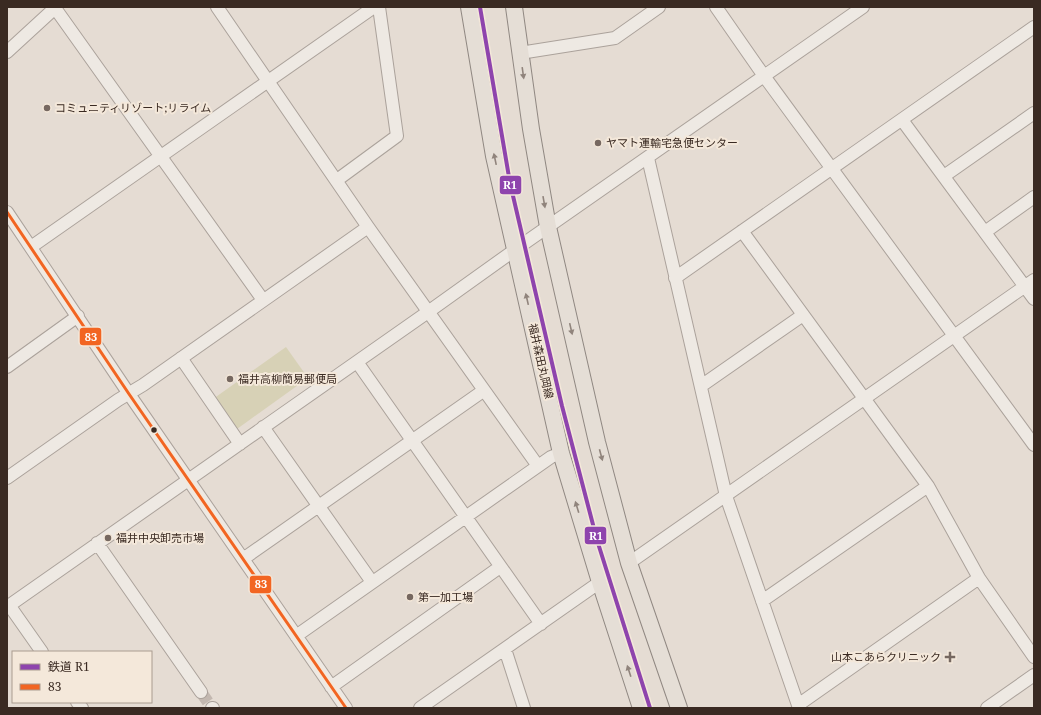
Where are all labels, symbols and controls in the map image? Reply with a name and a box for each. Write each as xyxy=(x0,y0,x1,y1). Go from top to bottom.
one-way arrow xyxy=(520,67,526,79)
place label: コミュニティリゾート;リライム xyxy=(55,100,211,115)
marker: コミュニティリゾート;リライム xyxy=(42,103,52,113)
place label: ヤマト運輸宅急便センター xyxy=(606,135,738,150)
marker: ヤマト運輸宅急便センター xyxy=(593,138,603,148)
one-way arrow xyxy=(492,152,498,165)
line badge: R1 xyxy=(499,175,522,195)
text: R1 xyxy=(503,177,517,192)
one-way arrow xyxy=(541,196,547,208)
one-way arrow xyxy=(523,293,529,305)
street label: 福井森田丸岡線 xyxy=(526,322,557,400)
one-way arrow xyxy=(569,322,575,335)
line badge: 83 xyxy=(79,327,102,346)
text: 83 xyxy=(85,329,97,344)
place label: 福井高柳簡易郵便局 xyxy=(238,371,337,386)
marker: 福井高柳簡易郵便局 xyxy=(225,374,235,384)
unlabelled marker xyxy=(149,425,159,435)
one-way arrow xyxy=(598,450,604,462)
one-way arrow xyxy=(574,501,580,513)
line badge: R1 xyxy=(584,526,607,545)
text: R1 xyxy=(589,528,603,543)
place label: 福井中央卸売市場 xyxy=(116,530,204,545)
marker: 福井中央卸売市場 xyxy=(103,533,113,543)
line badge: 83 xyxy=(249,575,272,594)
text: 83 xyxy=(255,576,267,591)
place label: 第一加工場 xyxy=(418,589,473,604)
marker: 第一加工場 xyxy=(405,592,415,602)
place label: 山本こあらクリニック xyxy=(831,649,941,664)
legend xyxy=(12,651,152,703)
marker: 山本こあらクリニック xyxy=(944,651,956,663)
text: 鉄道 R1 xyxy=(48,658,90,675)
one-way arrow xyxy=(626,665,632,677)
text: 83 xyxy=(48,678,62,695)

